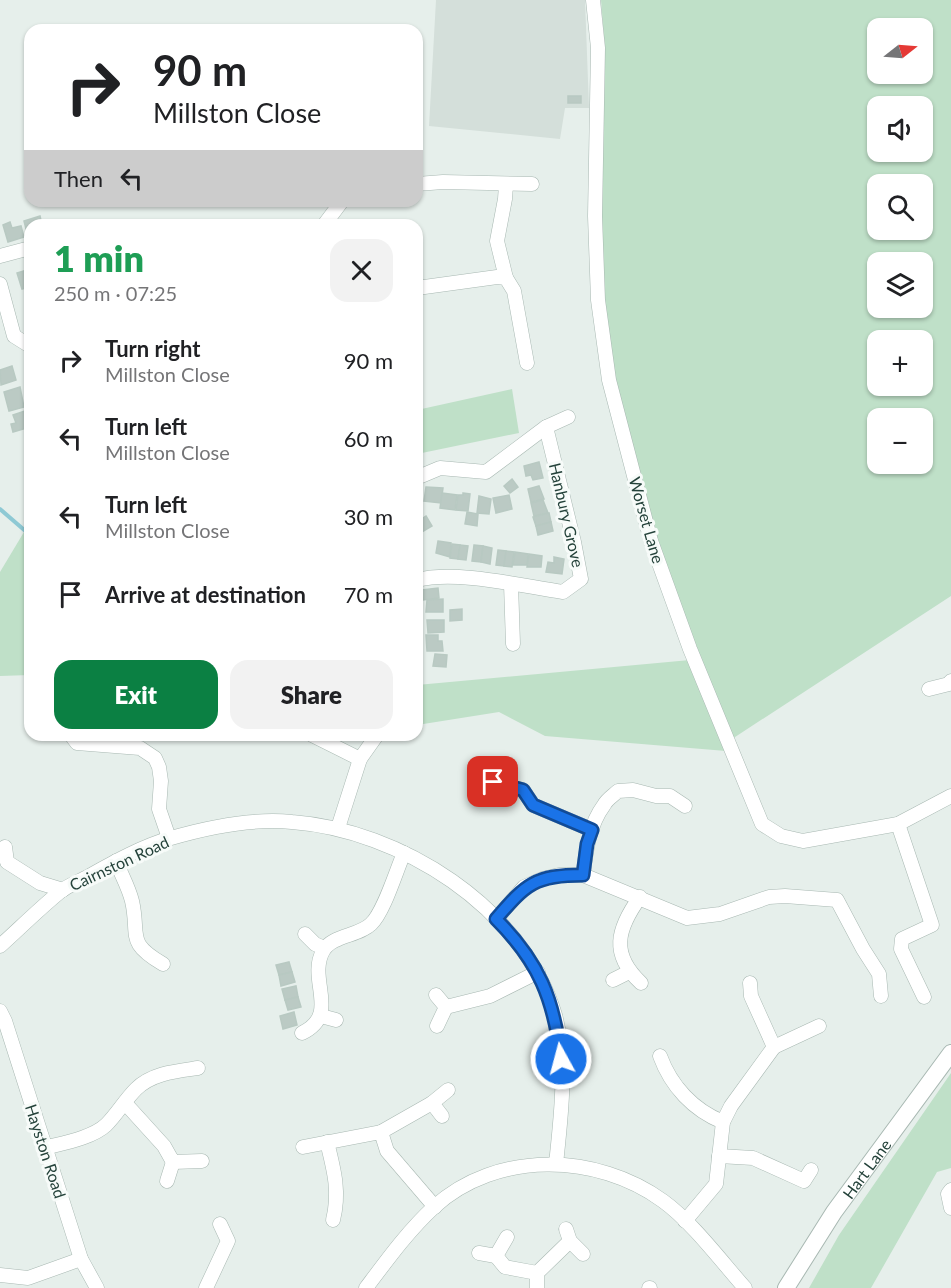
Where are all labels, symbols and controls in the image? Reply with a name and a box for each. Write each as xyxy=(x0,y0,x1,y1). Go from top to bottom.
north arrow xyxy=(867,18,933,84)
map controls xyxy=(867,18,933,474)
text: 90 m xyxy=(153,45,247,95)
icon: right xyxy=(54,48,132,126)
text: Millston Close xyxy=(153,96,321,129)
button: sound xyxy=(867,96,933,162)
icon: left xyxy=(115,162,148,195)
text: Then xyxy=(54,165,103,192)
button: search xyxy=(867,174,933,240)
text: 1 min xyxy=(54,236,144,280)
button: close xyxy=(330,239,393,302)
button: layers xyxy=(867,252,933,318)
text: 250 m · 07:25 xyxy=(54,281,177,305)
button: + xyxy=(867,330,933,396)
text: Turn right xyxy=(105,335,200,362)
icon: right xyxy=(54,344,87,377)
text: 90 m xyxy=(344,347,393,374)
text: Millston Close xyxy=(105,362,230,386)
button: − xyxy=(867,408,933,474)
text: Turn left xyxy=(105,413,187,440)
icon: left xyxy=(54,422,87,455)
text: 60 m xyxy=(344,425,393,452)
text: Millston Close xyxy=(105,440,230,464)
street label: Hanbury Grove xyxy=(546,461,588,569)
street label: Worset Lane xyxy=(626,475,668,565)
text: Turn left xyxy=(105,491,187,518)
icon: left xyxy=(54,500,87,533)
text: 30 m xyxy=(344,503,393,530)
text: Millston Close xyxy=(105,518,230,542)
icon: arrive xyxy=(54,578,87,611)
text: Arrive at destination xyxy=(105,581,306,608)
text: 70 m xyxy=(344,581,393,608)
button: Exit xyxy=(54,660,218,729)
button: Share xyxy=(230,660,393,729)
pin xyxy=(467,756,518,807)
icon: arrive xyxy=(476,765,509,798)
street label: Cairnston Road xyxy=(66,832,172,894)
position arrow xyxy=(529,1027,593,1091)
street label: Hayston Road xyxy=(22,1101,70,1201)
street label: Hart Lane xyxy=(838,1135,894,1202)

